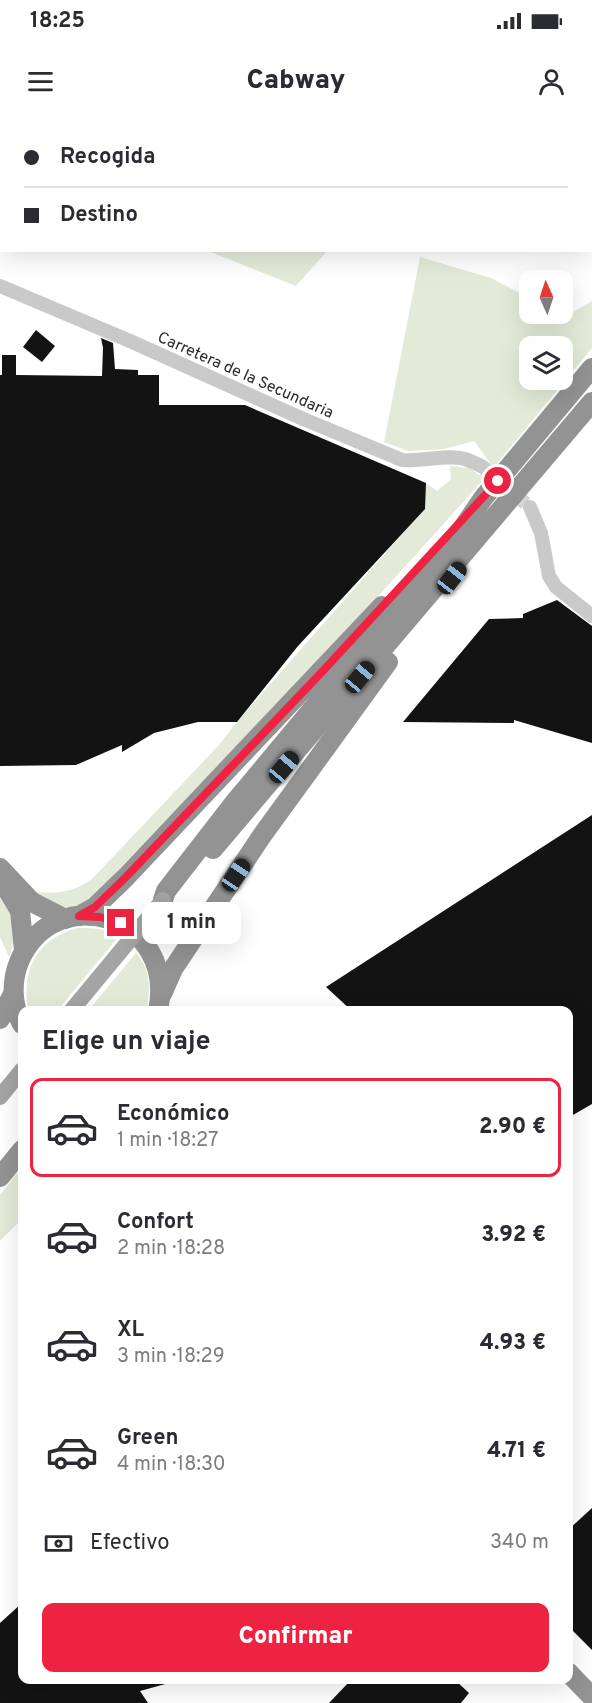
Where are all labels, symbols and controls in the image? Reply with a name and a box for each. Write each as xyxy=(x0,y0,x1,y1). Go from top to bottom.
text: 18:25 xyxy=(30,8,85,35)
text: Cabway xyxy=(247,64,345,98)
icon: menu xyxy=(24,65,57,98)
icon: person xyxy=(535,65,568,98)
text: Recogida xyxy=(60,144,155,171)
text: Destino xyxy=(60,202,138,229)
north arrow xyxy=(519,270,573,324)
map controls xyxy=(519,270,573,390)
street label: Carretera de la Secundaria xyxy=(154,328,336,424)
button: layers xyxy=(519,336,573,390)
route start xyxy=(484,467,511,494)
car xyxy=(434,558,470,598)
car xyxy=(342,657,378,697)
car xyxy=(266,747,302,787)
car xyxy=(218,855,254,895)
callout: 1 min xyxy=(142,902,241,944)
route end xyxy=(107,909,134,936)
text: 1 min xyxy=(167,910,216,936)
text: Elige un viaje xyxy=(42,1025,211,1059)
icon: car xyxy=(45,1101,99,1155)
text: Económico xyxy=(117,1101,230,1128)
text: 2.90 € xyxy=(479,1114,546,1141)
text: 1 min · 18:27 xyxy=(117,1128,219,1154)
icon: car xyxy=(45,1209,99,1263)
text: Confort xyxy=(117,1209,194,1236)
text: 3.92 € xyxy=(481,1222,546,1249)
text: 2 min · 18:28 xyxy=(117,1236,225,1262)
icon: car xyxy=(45,1317,99,1371)
text: XL xyxy=(117,1317,144,1344)
text: 4.93 € xyxy=(480,1330,546,1357)
text: 3 min · 18:29 xyxy=(117,1344,225,1370)
icon: car xyxy=(45,1425,99,1479)
text: Green xyxy=(117,1425,179,1452)
text: 4.71 € xyxy=(487,1438,546,1465)
text: 4 min · 18:30 xyxy=(117,1452,226,1478)
icon: cash xyxy=(42,1527,75,1560)
text: Efectivo xyxy=(90,1530,170,1557)
text: 340 m xyxy=(490,1530,549,1556)
button: Confirmar xyxy=(42,1603,549,1672)

